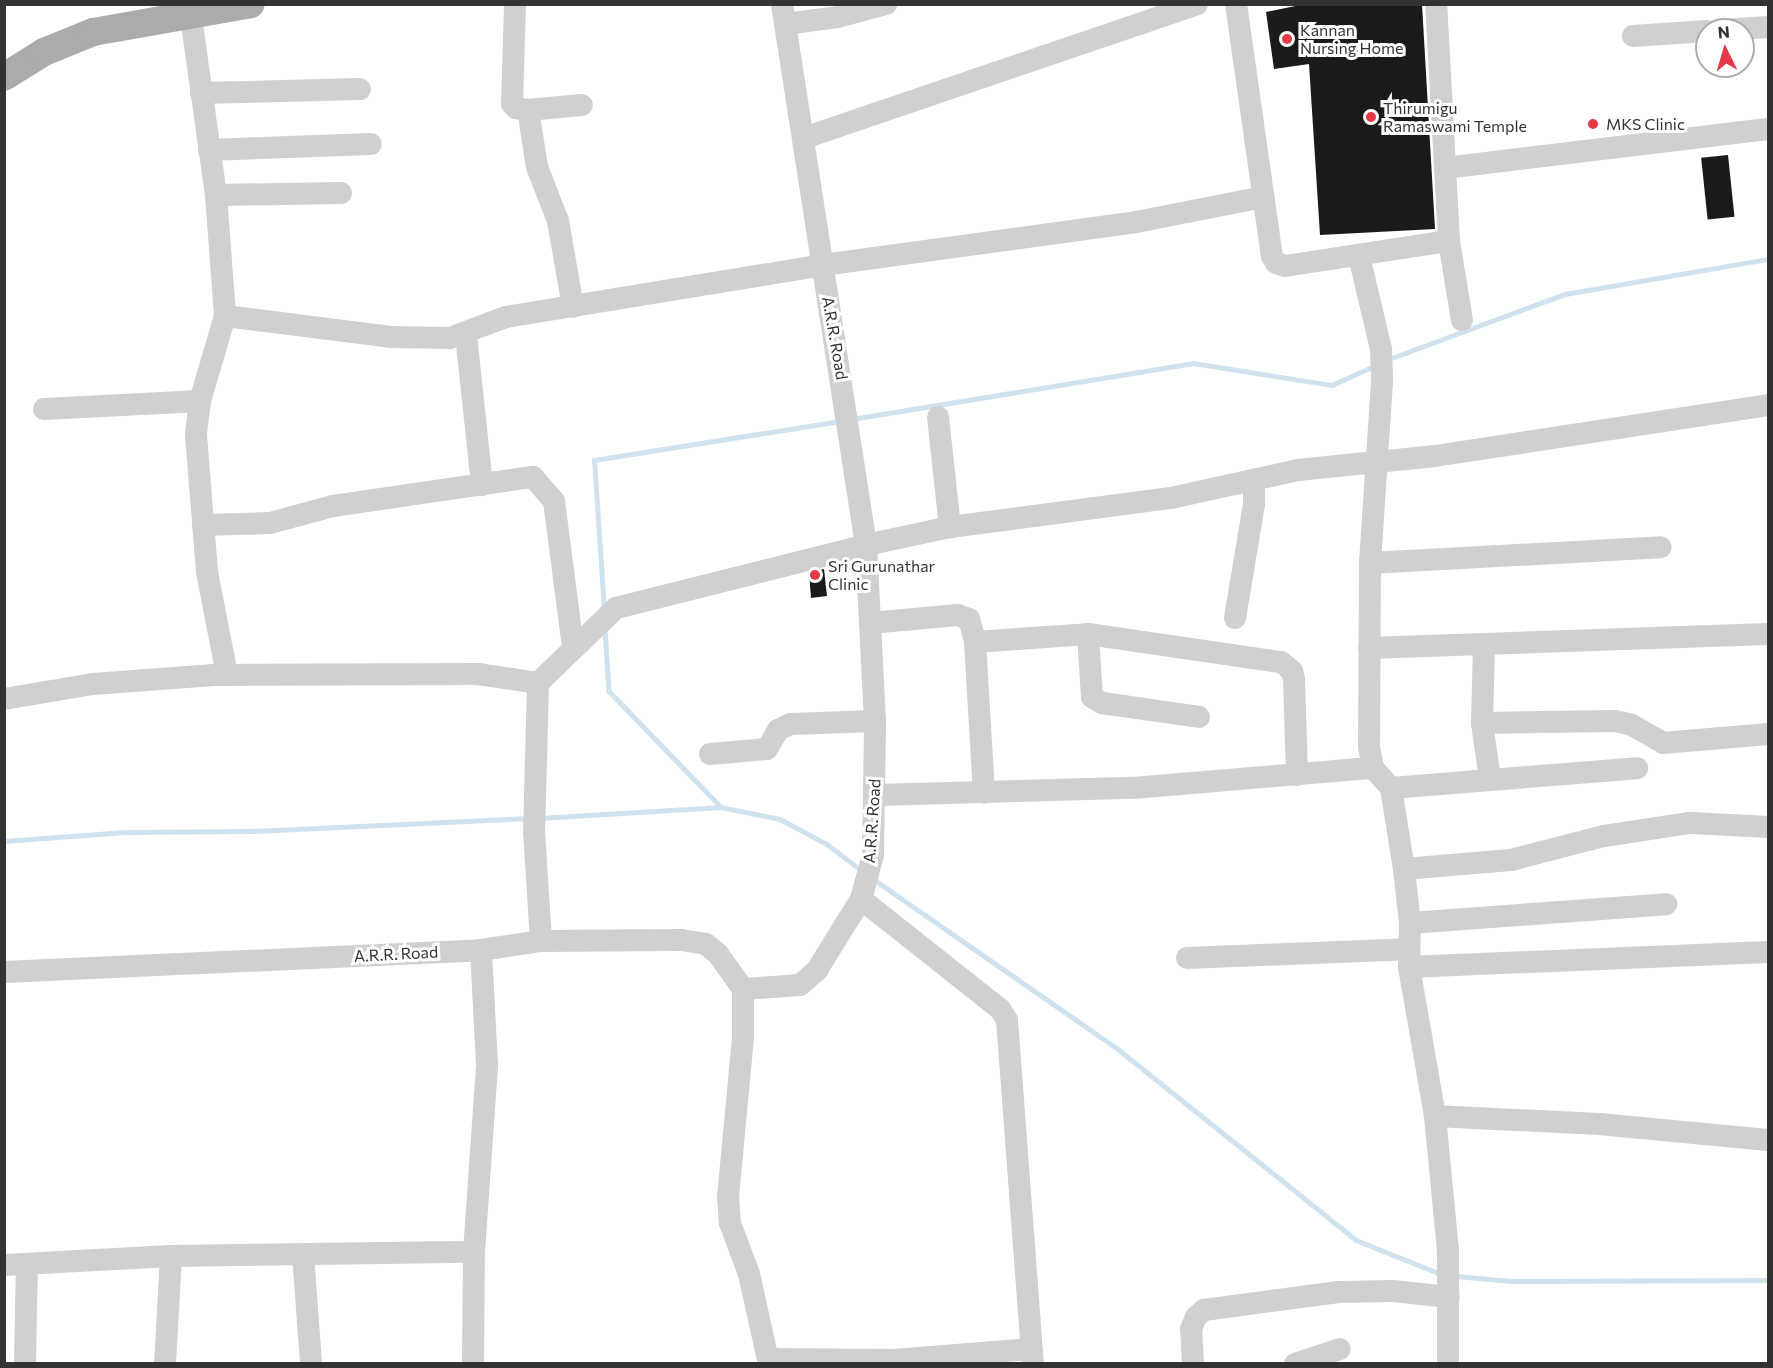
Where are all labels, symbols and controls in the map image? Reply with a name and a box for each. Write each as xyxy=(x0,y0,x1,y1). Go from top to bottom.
north arrow xyxy=(1695,18,1755,78)
place label: Kannan Nursing Home xyxy=(1300,20,1403,58)
text: N xyxy=(1717,22,1730,42)
marker: Kannan Nursing Home xyxy=(1278,30,1296,48)
place label: Thirumigu Ramaswami Temple xyxy=(1383,98,1527,136)
marker: Thirumigu Ramaswami Temple xyxy=(1364,110,1378,124)
place label: MKS Clinic xyxy=(1606,114,1685,134)
marker: MKS Clinic xyxy=(1584,115,1602,133)
street label: A.R.R. Road xyxy=(818,295,852,381)
place label: Sri Gurunathar Clinic xyxy=(828,556,935,594)
marker: Sri Gurunathar Clinic xyxy=(806,566,824,584)
street label: A.R.R. Road xyxy=(859,778,885,864)
street label: A.R.R. Road xyxy=(353,942,439,966)

